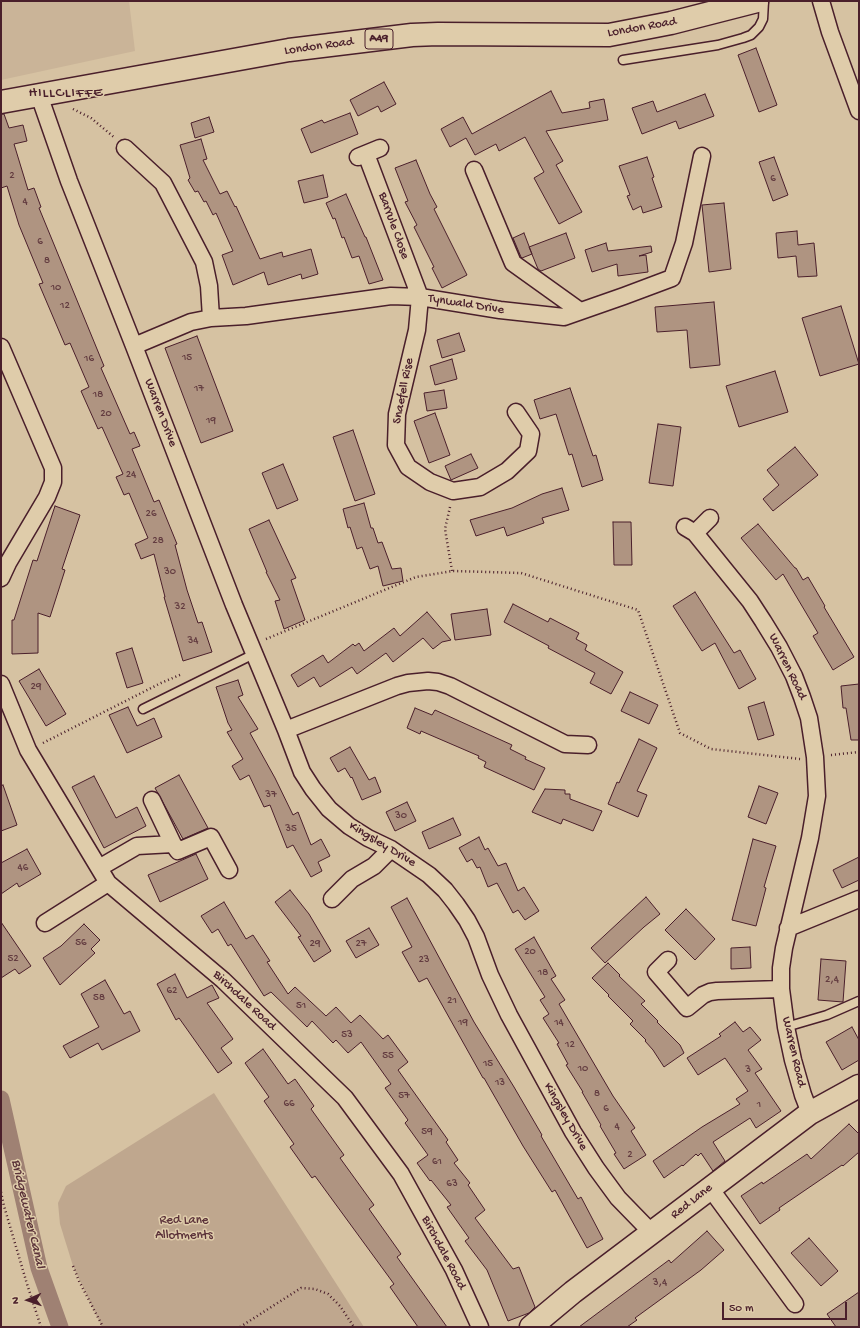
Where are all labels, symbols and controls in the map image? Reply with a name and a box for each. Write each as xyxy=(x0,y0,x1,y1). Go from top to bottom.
street label: London Road xyxy=(606,14,678,42)
road number: A49 xyxy=(365,29,393,49)
street label: London Road xyxy=(283,34,355,60)
district label: HILLCLIFFE xyxy=(28,85,104,103)
house number: 2 xyxy=(9,169,15,183)
house number: 6 xyxy=(770,172,776,186)
street label: Barrule Close xyxy=(374,190,412,262)
house number: 4 xyxy=(22,195,28,209)
house number: 6 xyxy=(37,235,43,249)
house number: 8 xyxy=(44,254,50,268)
house number: 10 xyxy=(51,281,61,295)
street label: Tynwald Drive xyxy=(427,291,505,319)
house number: 12 xyxy=(60,299,70,313)
house number: 15 xyxy=(182,351,192,365)
house number: 16 xyxy=(84,352,94,366)
street label: Snaefell Rise xyxy=(390,357,418,425)
street label: Warren Drive xyxy=(140,377,180,449)
house number: 17 xyxy=(194,382,204,396)
house number: 18 xyxy=(93,388,103,402)
house number: 20 xyxy=(100,407,112,421)
house number: 19 xyxy=(206,414,216,428)
house number: 24 xyxy=(126,468,136,482)
house number: 26 xyxy=(146,507,156,521)
house number: 28 xyxy=(152,534,164,548)
house number: 30 xyxy=(164,565,176,579)
house number: 32 xyxy=(174,600,186,614)
street label: Warren Road xyxy=(764,631,810,703)
house number: 34 xyxy=(188,634,198,648)
house number: 29 xyxy=(31,680,41,694)
house number: 37 xyxy=(265,788,277,802)
house number: 30 xyxy=(395,809,407,823)
street label: Kingsley Drive xyxy=(346,819,418,871)
house number: 35 xyxy=(285,822,297,836)
house number: 46 xyxy=(18,861,28,875)
house number: 56 xyxy=(75,936,87,950)
house number: 29 xyxy=(310,937,320,951)
house number: 27 xyxy=(355,937,367,951)
house number: 20 xyxy=(524,945,536,959)
house number: 52 xyxy=(7,952,19,966)
house number: 23 xyxy=(418,953,430,967)
house number: 18 xyxy=(538,966,548,980)
street label: Birchdale Road xyxy=(209,968,279,1034)
house number: 2,4 xyxy=(825,973,839,987)
house number: 62 xyxy=(167,984,177,998)
house number: 58 xyxy=(93,991,105,1005)
house number: 21 xyxy=(447,994,457,1008)
house number: 51 xyxy=(296,999,306,1013)
street label: Warren Road xyxy=(777,1015,809,1089)
house number: 19 xyxy=(458,1016,468,1030)
house number: 14 xyxy=(554,1016,564,1030)
house number: 53 xyxy=(341,1028,353,1042)
house number: 12 xyxy=(565,1038,575,1052)
house number: 55 xyxy=(382,1049,394,1063)
house number: 15 xyxy=(483,1057,493,1071)
house number: 10 xyxy=(578,1062,588,1076)
house number: 3 xyxy=(745,1063,751,1077)
house number: 13 xyxy=(495,1076,505,1090)
street label: Kingsley Drive xyxy=(539,1080,591,1154)
house number: 8 xyxy=(594,1087,600,1101)
house number: 57 xyxy=(398,1089,410,1103)
house number: 66 xyxy=(283,1097,295,1111)
house number: 1 xyxy=(757,1098,761,1112)
house number: 6 xyxy=(603,1102,609,1116)
house number: 4 xyxy=(614,1120,620,1134)
house number: 59 xyxy=(421,1125,433,1139)
house number: 2 xyxy=(627,1148,633,1162)
house number: 61 xyxy=(432,1155,442,1169)
water label: Bridgewater Canal xyxy=(6,1158,48,1270)
house number: 63 xyxy=(446,1177,458,1191)
street label: Red Lane xyxy=(668,1181,716,1223)
park label: Red Lane Allotments xyxy=(155,1213,213,1244)
street label: Birchdale Road xyxy=(417,1213,469,1293)
house number: 3,4 xyxy=(653,1276,667,1290)
north arrow xyxy=(8,1280,48,1320)
scale bar xyxy=(724,1294,849,1320)
text: N xyxy=(10,1297,22,1304)
text: 50 m xyxy=(729,1302,754,1316)

